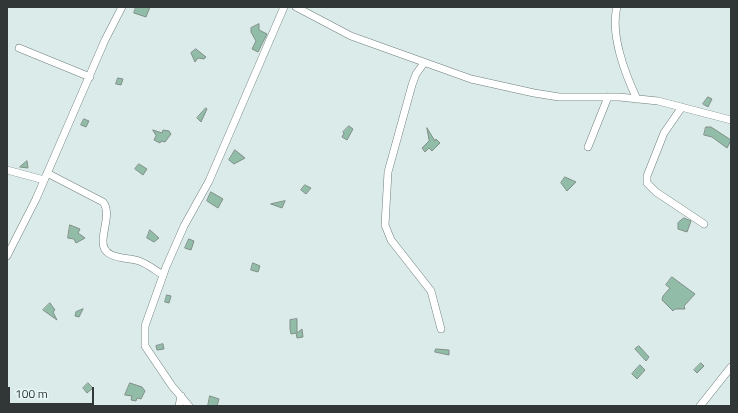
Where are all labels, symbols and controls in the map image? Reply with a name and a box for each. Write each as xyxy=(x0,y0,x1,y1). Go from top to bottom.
scale bar xyxy=(10,379,96,405)
text: 100 m xyxy=(15,384,48,403)

